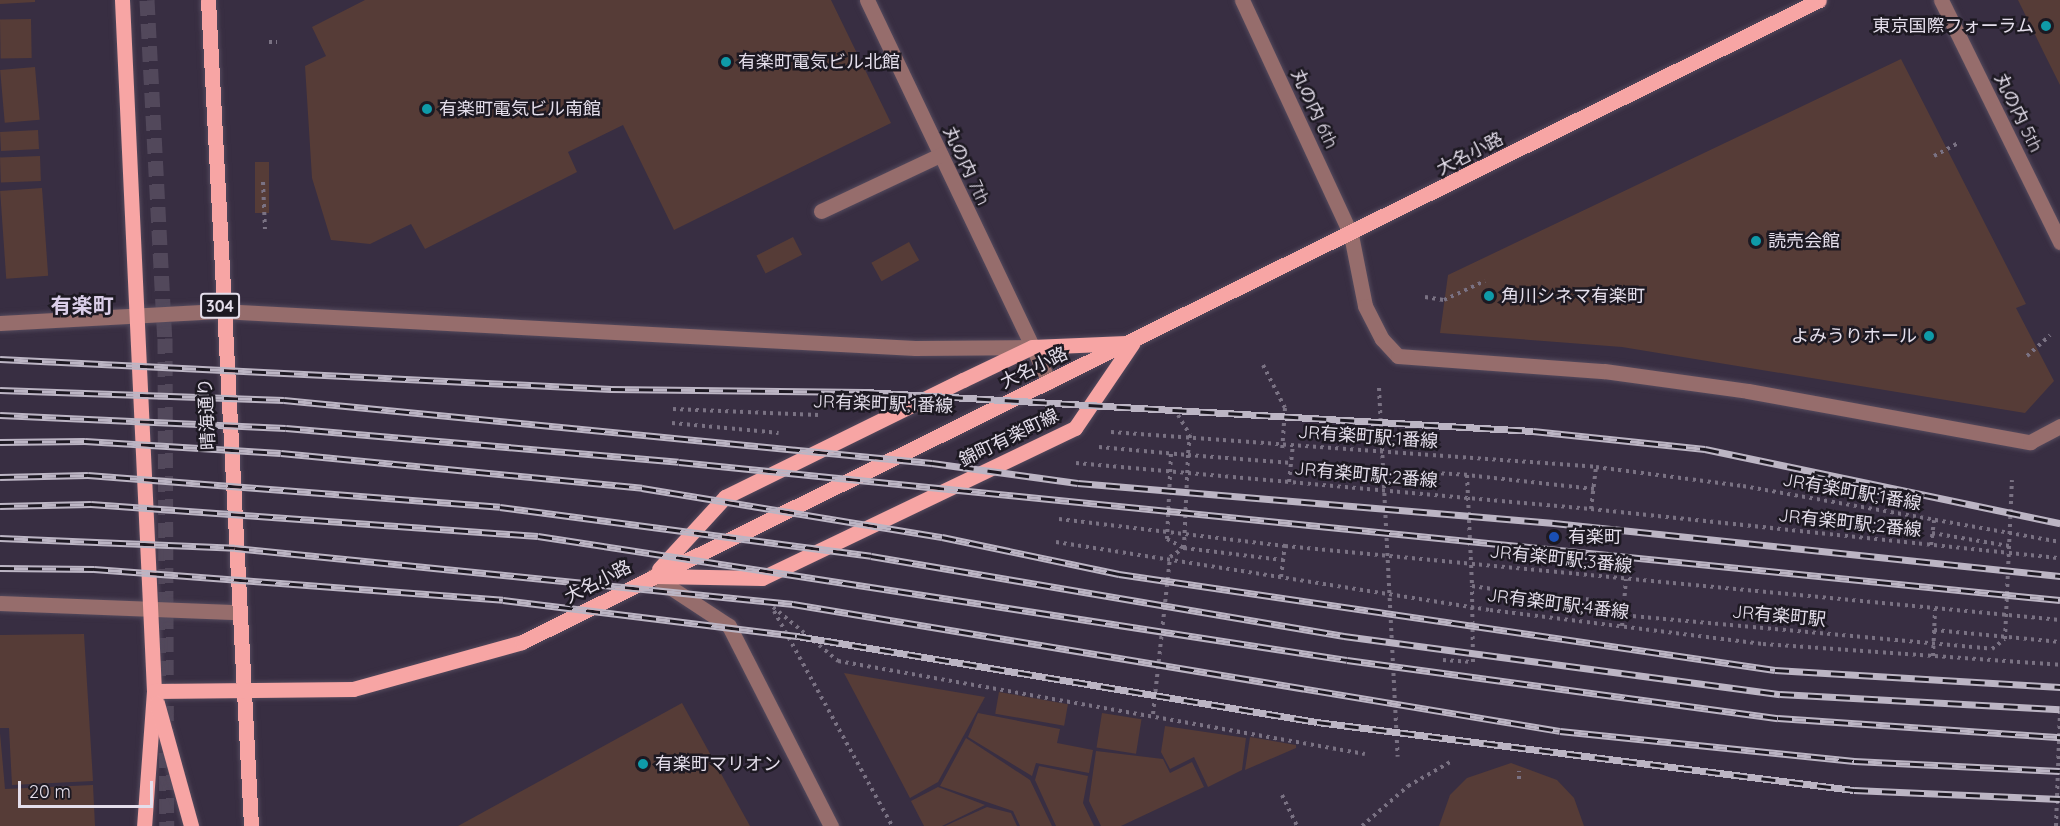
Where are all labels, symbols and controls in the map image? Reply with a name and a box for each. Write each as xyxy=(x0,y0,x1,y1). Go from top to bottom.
place label: 東京国際フォーラム xyxy=(1872,15,2034,37)
marker: 東京国際フォーラム xyxy=(2039,19,2053,33)
place label: 有楽町電気ビル北館 xyxy=(738,51,900,73)
marker: 有楽町電気ビル北館 xyxy=(719,55,733,69)
street label: 丸の内 6th xyxy=(1286,66,1342,152)
street label: 丸の内 5th xyxy=(1990,70,2046,156)
place label: 有楽町電気ビル南館 xyxy=(439,98,601,120)
marker: 有楽町電気ビル南館 xyxy=(420,102,434,116)
street label: 丸の内 7th xyxy=(938,123,994,209)
street label: 大名小路 xyxy=(1433,128,1507,180)
place label: 読売会館 xyxy=(1768,230,1840,252)
marker: 読売会館 xyxy=(1749,234,1763,248)
place label: 角川シネマ有楽町 xyxy=(1501,285,1645,307)
marker: 角川シネマ有楽町 xyxy=(1482,289,1496,303)
district label: 有楽町 xyxy=(51,292,113,318)
road number: 304 xyxy=(199,293,241,319)
place label: よみうりホール xyxy=(1791,325,1917,347)
marker: よみうりホール xyxy=(1922,329,1936,343)
street label: 大名小路 xyxy=(997,343,1071,393)
street label: 晴海通り xyxy=(194,377,220,451)
street label: JR有楽町駅;1番線 xyxy=(812,391,954,417)
street label: 錦町有楽町線 xyxy=(956,405,1062,471)
street label: JR有楽町駅;1番線 xyxy=(1297,421,1439,453)
street label: JR有楽町駅;2番線 xyxy=(1293,458,1439,492)
street label: JR有楽町駅;1番線 xyxy=(1781,469,1923,515)
street label: JR有楽町駅;2番線 xyxy=(1777,505,1923,541)
place label: 有楽町 xyxy=(1568,526,1622,548)
marker: 有楽町 xyxy=(1545,528,1563,546)
street label: JR有楽町駅;3番線 xyxy=(1489,541,1633,577)
street label: 大名小路 xyxy=(561,556,635,608)
street label: JR有楽町駅;4番線 xyxy=(1486,585,1630,623)
street label: JR有楽町駅 xyxy=(1731,601,1827,631)
place label: 有楽町マリオン xyxy=(655,753,781,775)
marker: 有楽町マリオン xyxy=(636,757,650,771)
scale bar xyxy=(21,769,156,807)
text: 20 m xyxy=(29,780,71,803)

